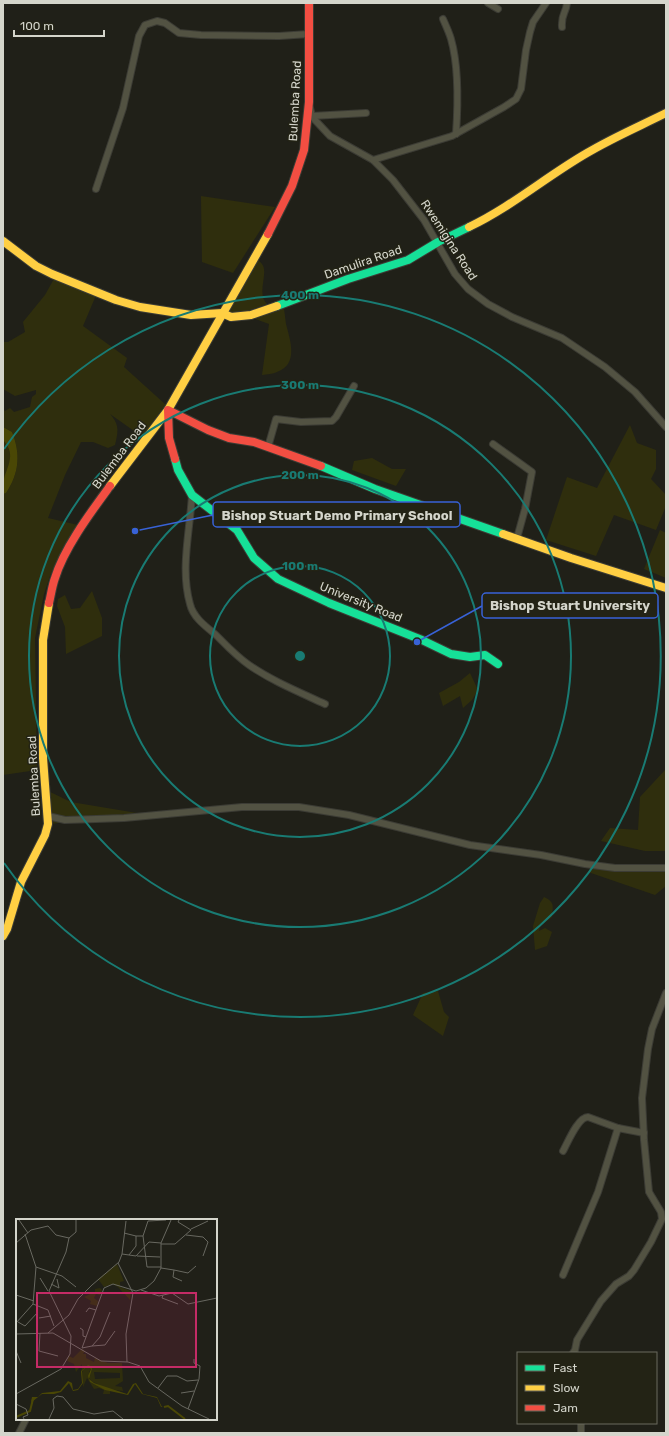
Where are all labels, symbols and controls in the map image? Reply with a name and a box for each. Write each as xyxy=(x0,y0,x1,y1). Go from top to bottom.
scale bar xyxy=(14,12,104,38)
text: 100 m xyxy=(20,19,54,33)
street label: Bulemba Road xyxy=(286,60,304,142)
street label: Rwemigina Road xyxy=(418,197,480,283)
street label: Damulira Road xyxy=(322,242,404,282)
text: 400 m xyxy=(281,288,319,302)
text: 300 m xyxy=(281,378,319,392)
street label: Bulemba Road xyxy=(89,419,149,491)
text: 200 m xyxy=(281,468,319,482)
callout: Bishop Stuart Demo Primary School xyxy=(213,502,460,527)
text: Bishop Stuart Demo Primary School xyxy=(222,508,452,523)
text: 100 m xyxy=(282,559,318,573)
street label: University Road xyxy=(318,579,404,625)
callout: Bishop Stuart University xyxy=(482,593,658,618)
text: Bishop Stuart University xyxy=(490,598,650,613)
centre of rings xyxy=(293,649,307,663)
street label: Bulemba Road xyxy=(25,735,43,817)
inset map xyxy=(16,1219,217,1420)
legend xyxy=(517,1352,657,1424)
text: Fast xyxy=(553,1361,577,1375)
text: Slow xyxy=(553,1381,580,1395)
text: Jam xyxy=(553,1401,578,1415)

